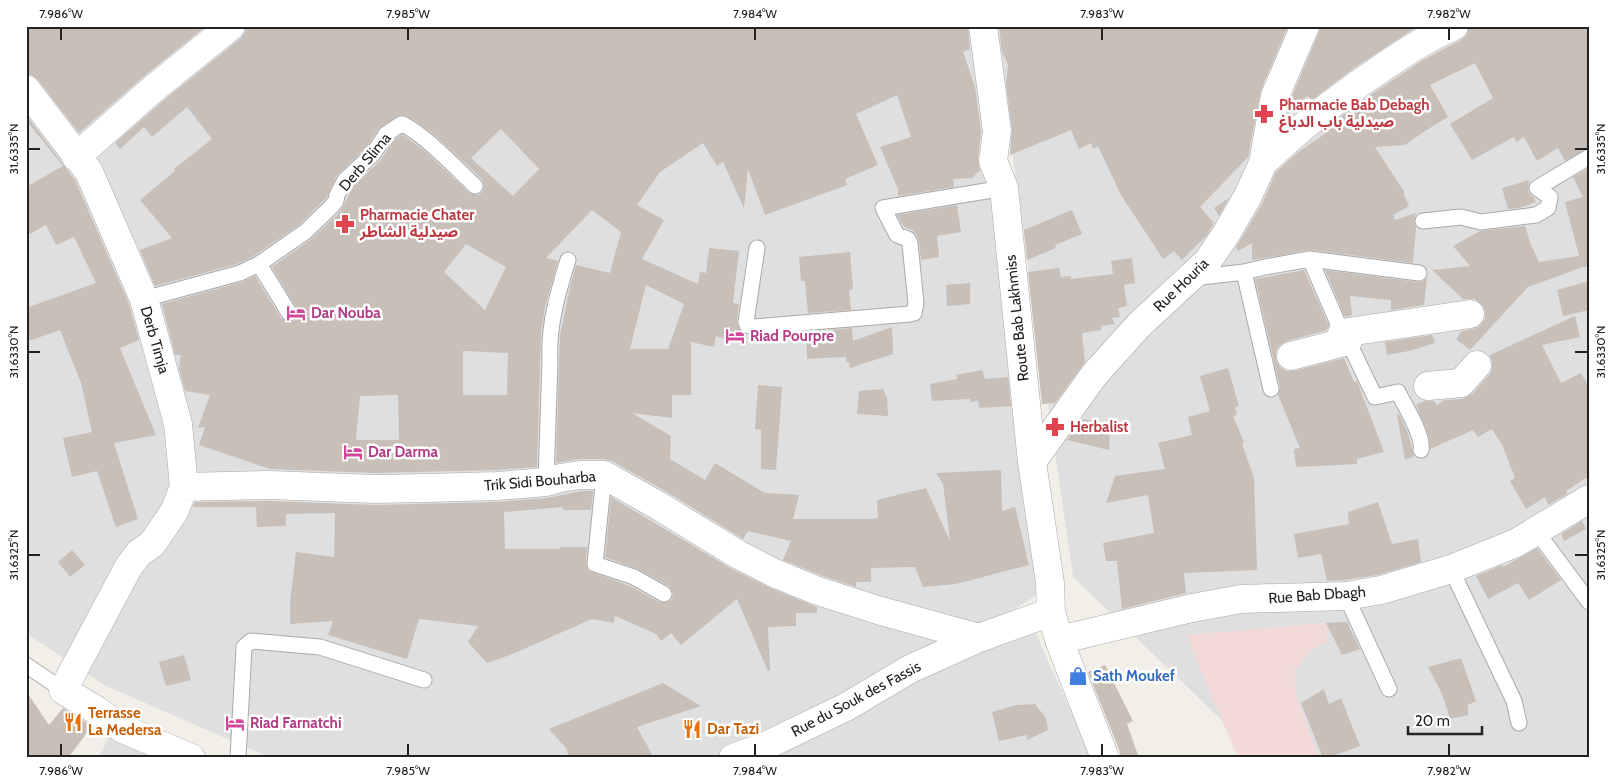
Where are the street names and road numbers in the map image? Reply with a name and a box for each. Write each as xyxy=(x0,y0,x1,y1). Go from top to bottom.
street label: Derb Slima xyxy=(335,129,395,195)
street label: Route Bab Lakhmiss xyxy=(1001,254,1033,382)
street label: Rue Houria xyxy=(1150,254,1213,316)
street label: Derb Timja xyxy=(137,304,173,377)
street label: Trik Sidi Bouharba xyxy=(483,467,597,495)
street label: Rue Bab Dbagh xyxy=(1268,583,1366,607)
street label: Rue du Souk des Fassis xyxy=(788,657,924,741)

